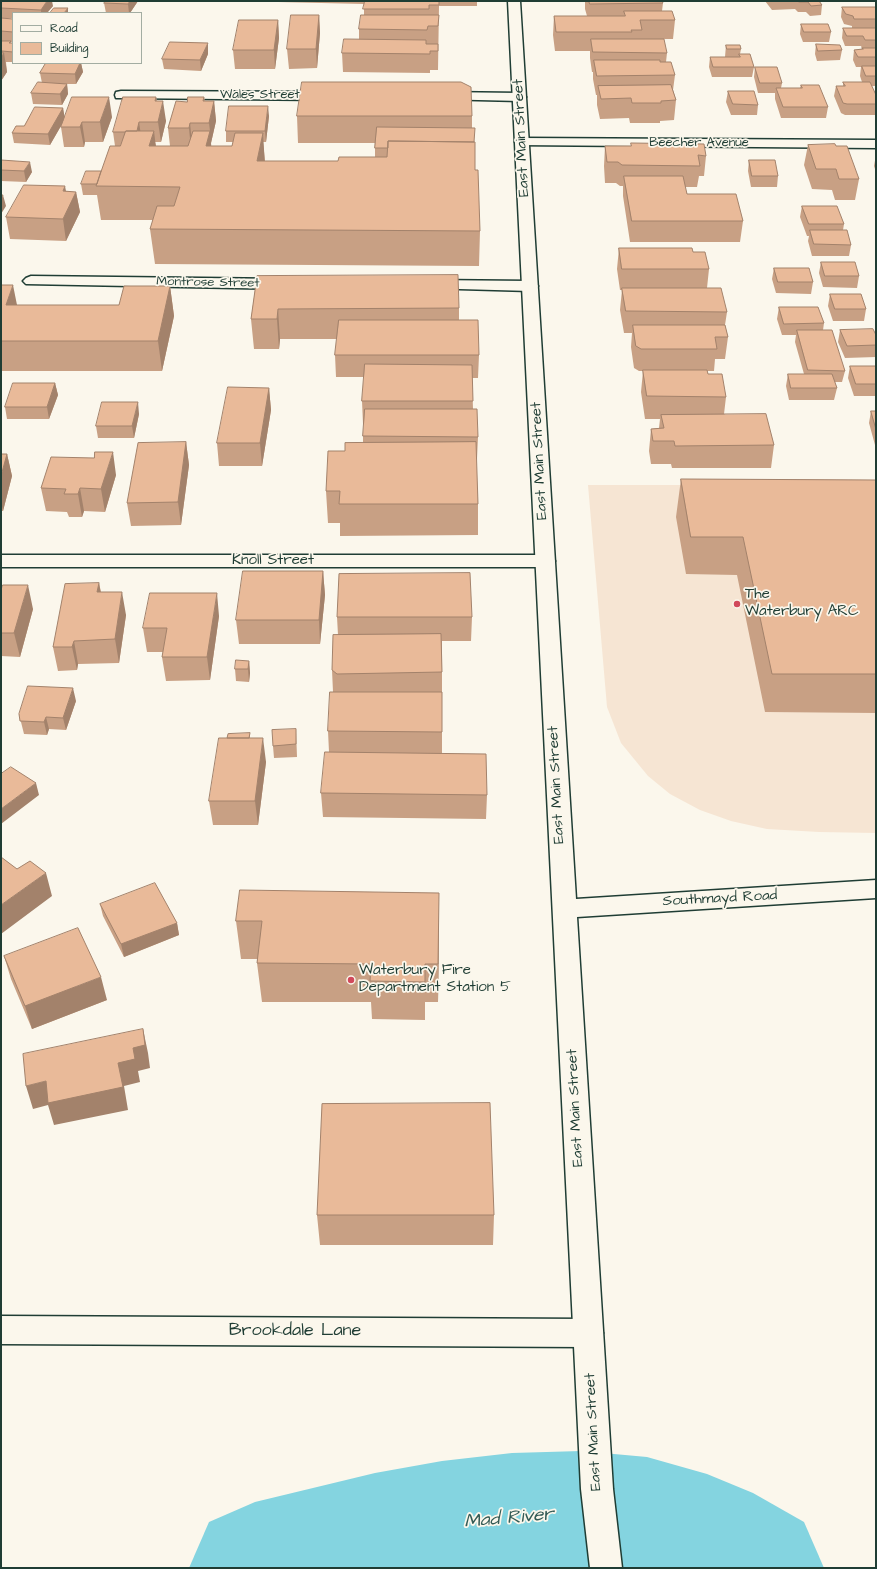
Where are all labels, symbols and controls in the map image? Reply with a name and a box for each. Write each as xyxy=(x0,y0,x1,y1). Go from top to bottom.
legend xyxy=(12,12,142,64)
text: Road xyxy=(50,20,78,37)
text: Building xyxy=(50,40,88,57)
street label: East Main Street xyxy=(510,79,534,197)
street label: Wales Street xyxy=(220,87,300,103)
street label: Beecher Avenue xyxy=(649,135,749,151)
street label: Montrose Street xyxy=(156,274,260,292)
street label: East Main Street xyxy=(528,402,552,520)
street label: Knoll Street xyxy=(232,552,314,570)
place label: The Waterbury ARC xyxy=(745,586,859,621)
marker: The Waterbury ARC xyxy=(732,599,742,609)
street label: East Main Street xyxy=(545,726,569,844)
street label: Southmayd Road xyxy=(662,887,778,911)
place label: Waterbury Fire Department Station 5 xyxy=(359,962,511,997)
marker: Waterbury Fire Department Station 5 xyxy=(346,975,356,985)
street label: East Main Street xyxy=(564,1049,588,1167)
street label: Brookdale Lane xyxy=(229,1320,361,1342)
street label: East Main Street xyxy=(582,1373,606,1491)
water label: Mad River xyxy=(463,1504,555,1534)

